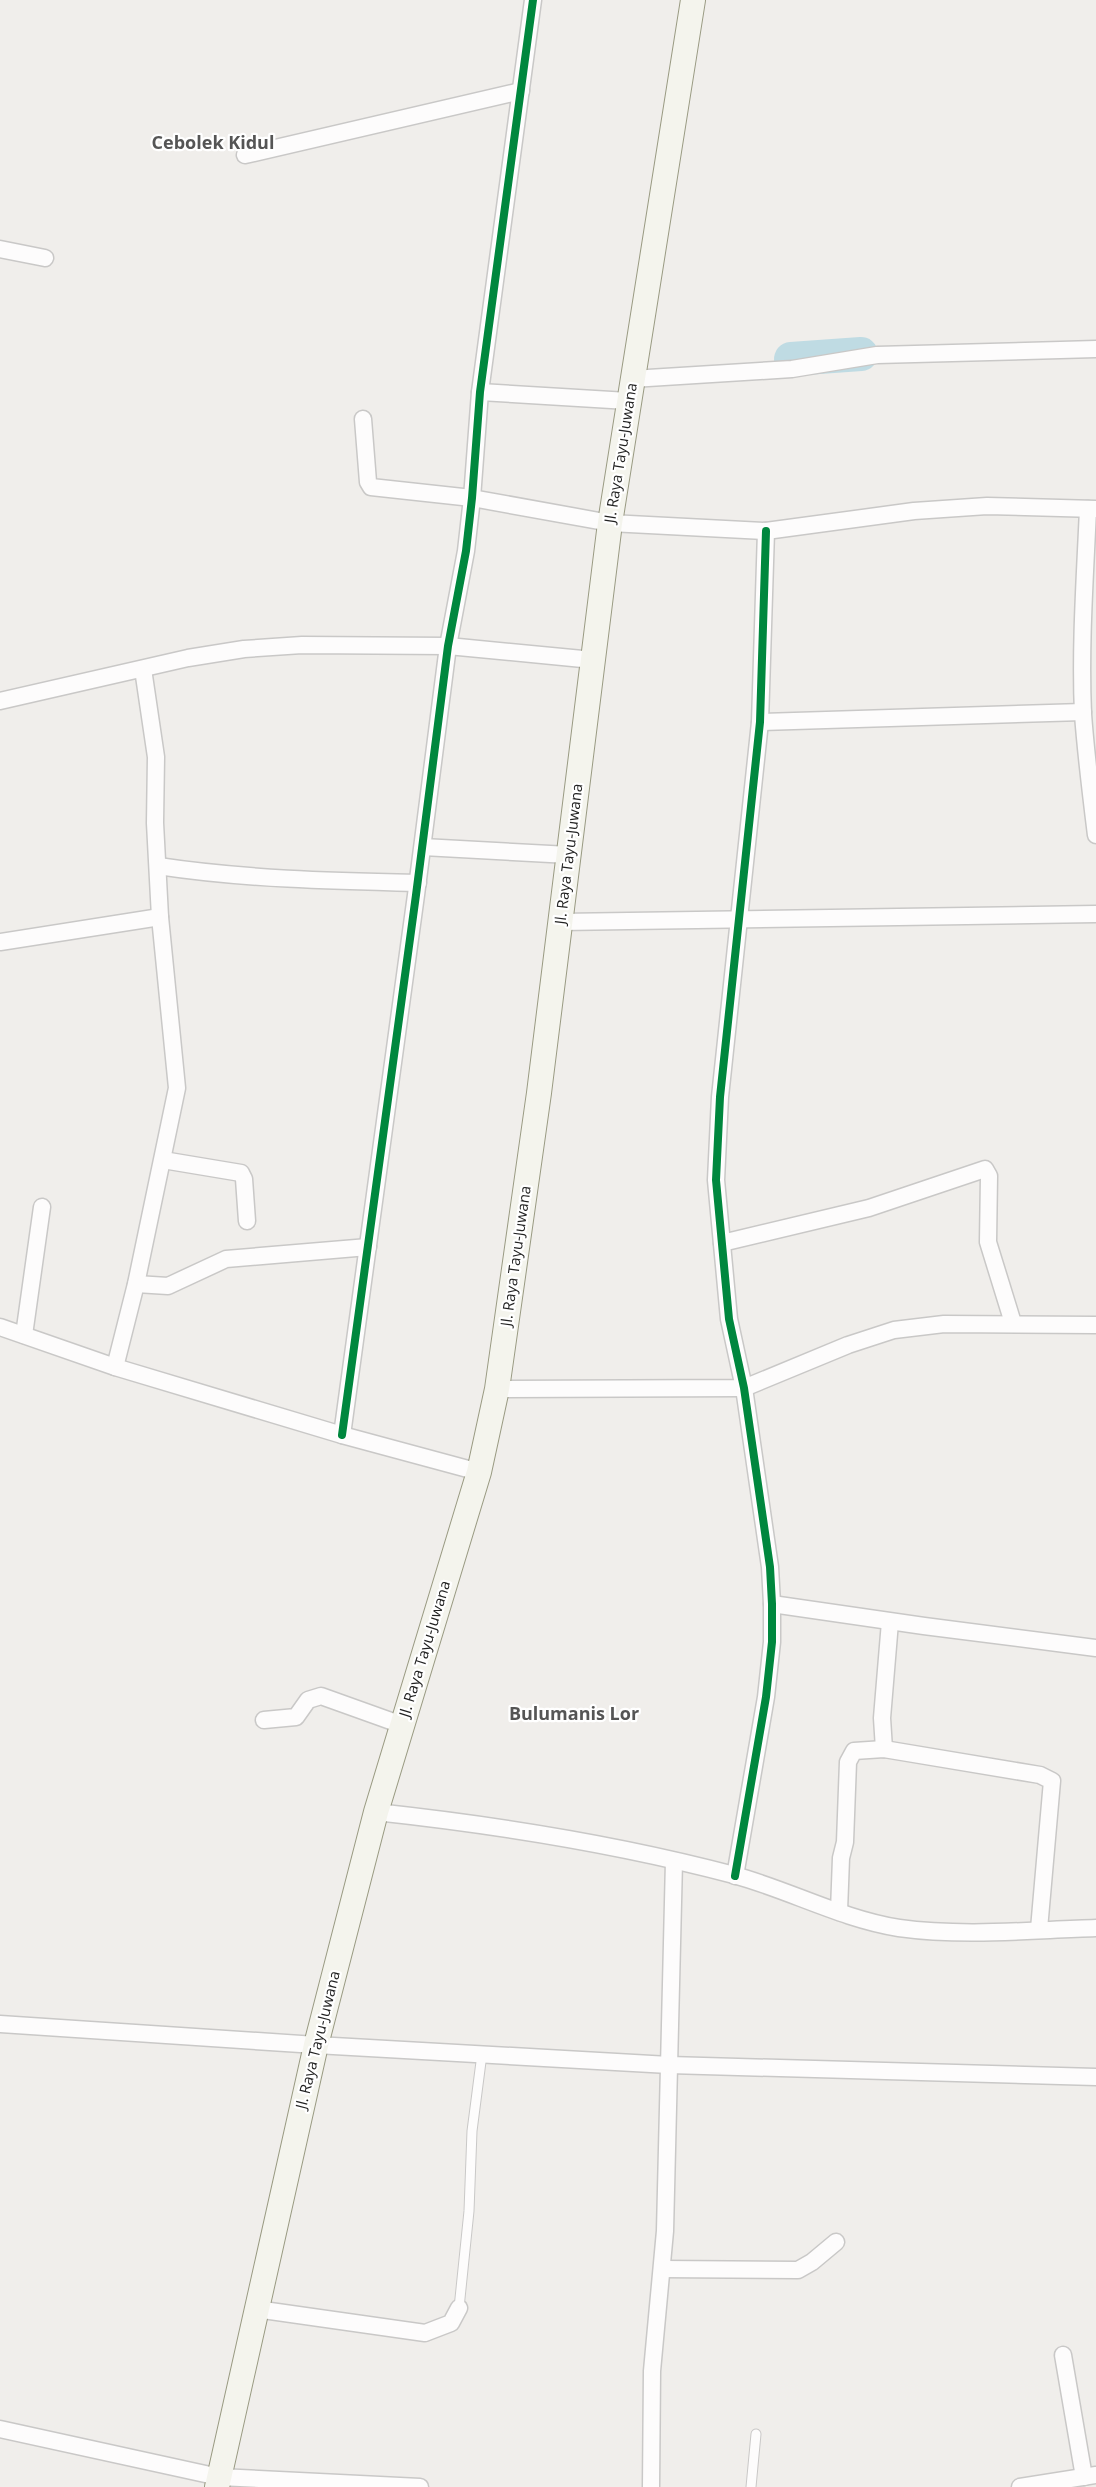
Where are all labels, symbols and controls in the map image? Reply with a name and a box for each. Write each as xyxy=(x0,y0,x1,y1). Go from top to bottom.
district label: Cebolek Kidul xyxy=(152,130,274,154)
street label: Jl. Raya Tayu-Juwana xyxy=(599,381,641,526)
street label: Jl. Raya Tayu-Juwana xyxy=(549,782,587,927)
street label: Jl. Raya Tayu-Juwana xyxy=(495,1184,535,1329)
street label: Jl. Raya Tayu-Juwana xyxy=(393,1578,454,1721)
district label: Bulumanis Lor xyxy=(509,1701,639,1725)
street label: Jl. Raya Tayu-Juwana xyxy=(290,1969,344,2113)

